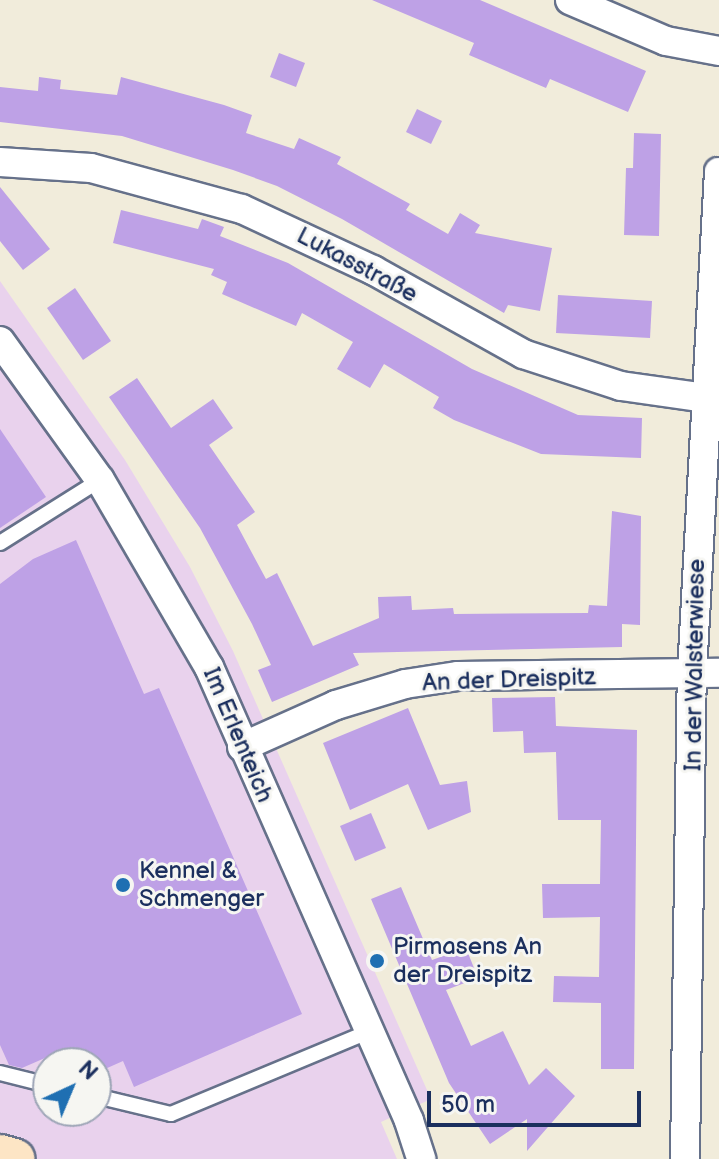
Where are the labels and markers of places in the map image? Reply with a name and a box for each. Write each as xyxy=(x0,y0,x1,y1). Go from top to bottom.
place label: Kennel & Schmenger xyxy=(139,857,264,913)
marker: Kennel & Schmenger xyxy=(114,876,132,894)
place label: Pirmasens An der Dreispitz xyxy=(393,933,542,989)
marker: Pirmasens An der Dreispitz xyxy=(368,952,386,970)

